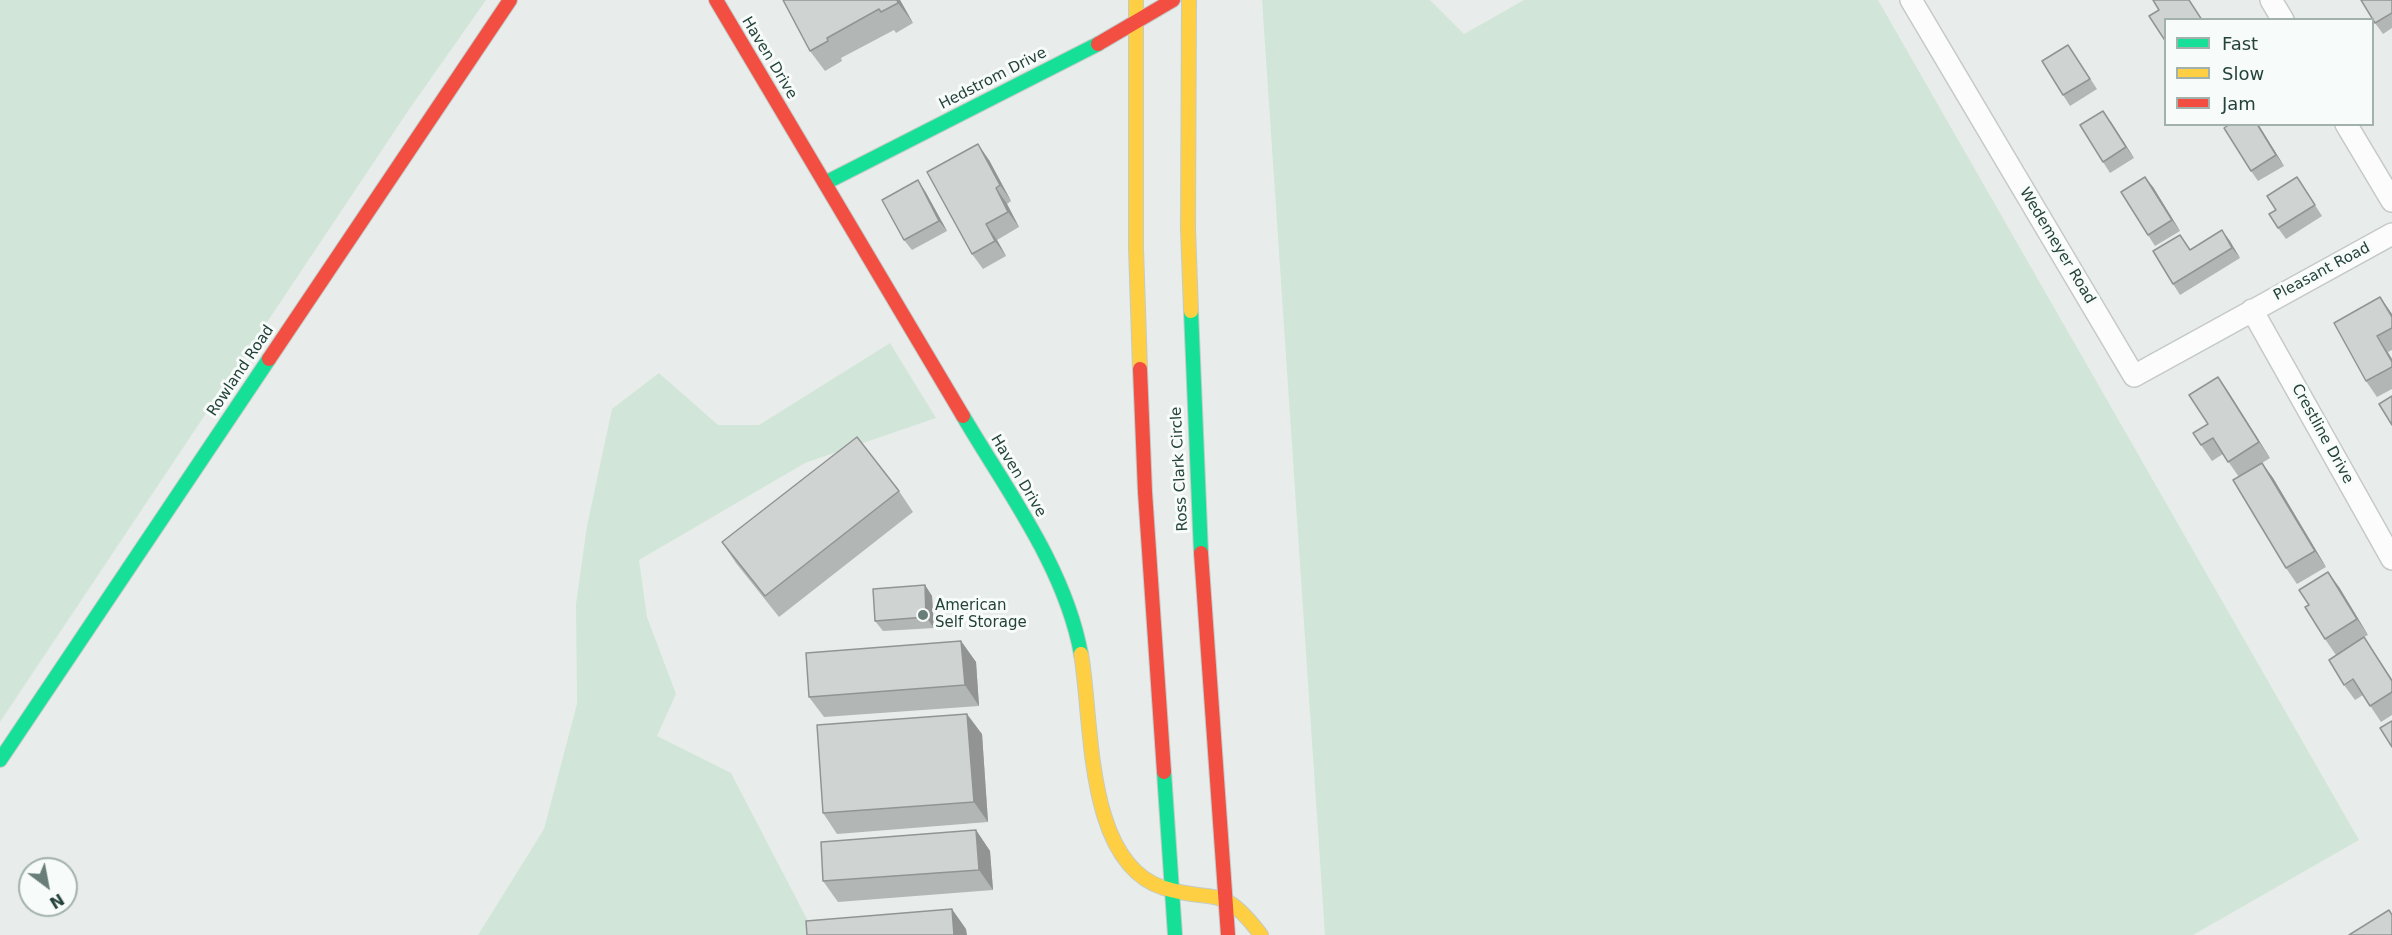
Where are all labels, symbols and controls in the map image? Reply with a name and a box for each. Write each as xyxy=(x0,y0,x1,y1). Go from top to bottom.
street label: Haven Drive xyxy=(737,14,801,102)
legend xyxy=(2164,18,2374,126)
text: Fast xyxy=(2222,33,2258,54)
street label: Hedstrom Drive xyxy=(936,44,1050,114)
text: Slow xyxy=(2222,63,2264,84)
text: Jam xyxy=(2222,93,2256,114)
street label: Wedemeyer Road xyxy=(2015,185,2099,307)
street label: Pleasant Road xyxy=(2271,239,2373,305)
street label: Rowland Road xyxy=(204,322,278,420)
street label: Crestline Drive xyxy=(2287,381,2357,487)
street label: Ross Clark Circle xyxy=(1168,406,1192,532)
street label: Haven Drive xyxy=(986,432,1050,520)
place label: American Self Storage xyxy=(935,597,1027,632)
marker: American Self Storage xyxy=(916,608,930,622)
north arrow xyxy=(18,857,78,917)
text: N xyxy=(46,889,67,913)

